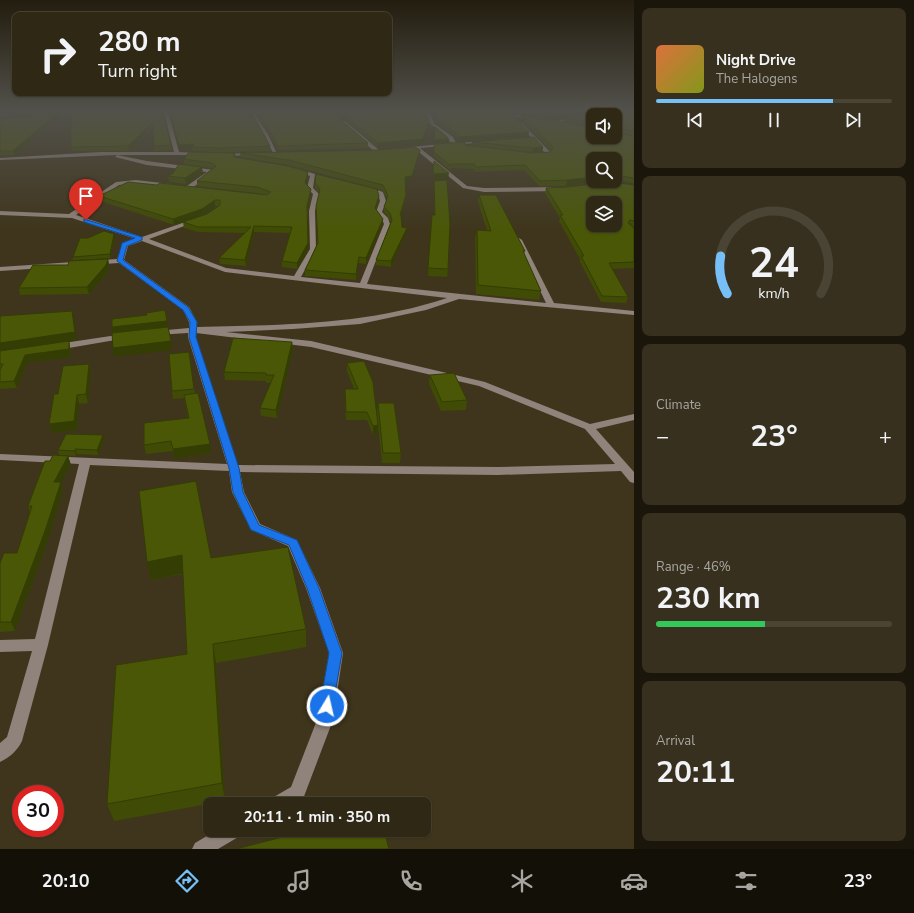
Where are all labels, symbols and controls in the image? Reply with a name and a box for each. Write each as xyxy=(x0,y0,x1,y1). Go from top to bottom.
text: 280 m xyxy=(98,23,181,61)
icon: right xyxy=(32,28,84,80)
text: Night Drive xyxy=(716,50,796,70)
text: Turn right xyxy=(98,59,177,83)
text: The Halogens xyxy=(716,70,797,88)
map controls xyxy=(586,108,622,232)
button: sound xyxy=(586,108,622,144)
icon: previous xyxy=(684,109,706,131)
icon: pause xyxy=(763,109,785,131)
icon: next xyxy=(842,109,864,131)
button: search xyxy=(586,152,622,188)
pin xyxy=(69,179,103,220)
icon: arrive xyxy=(75,185,97,207)
button: layers xyxy=(586,196,622,232)
text: 24 xyxy=(749,235,799,292)
text: km/h xyxy=(758,284,790,303)
text: Climate xyxy=(656,396,701,414)
text: 23° xyxy=(750,416,798,457)
text: − xyxy=(656,422,669,452)
text: + xyxy=(879,422,892,452)
text: Range · 46% xyxy=(656,558,731,576)
text: 230 km xyxy=(656,578,761,619)
position arrow xyxy=(306,685,348,727)
text: Arrival xyxy=(656,732,695,750)
text: 20:11 xyxy=(656,752,735,793)
speed limit sign: 30 xyxy=(12,785,64,837)
text: 20:11 · 1 min · 350 m xyxy=(244,807,390,827)
icon: directions xyxy=(173,867,201,895)
icon: music xyxy=(285,867,313,895)
icon: phone xyxy=(397,867,425,895)
icon: climate xyxy=(508,867,536,895)
icon: car xyxy=(620,867,648,895)
icon: filters xyxy=(732,867,760,895)
text: 20:10 xyxy=(42,869,90,893)
text: 23° xyxy=(844,869,872,893)

